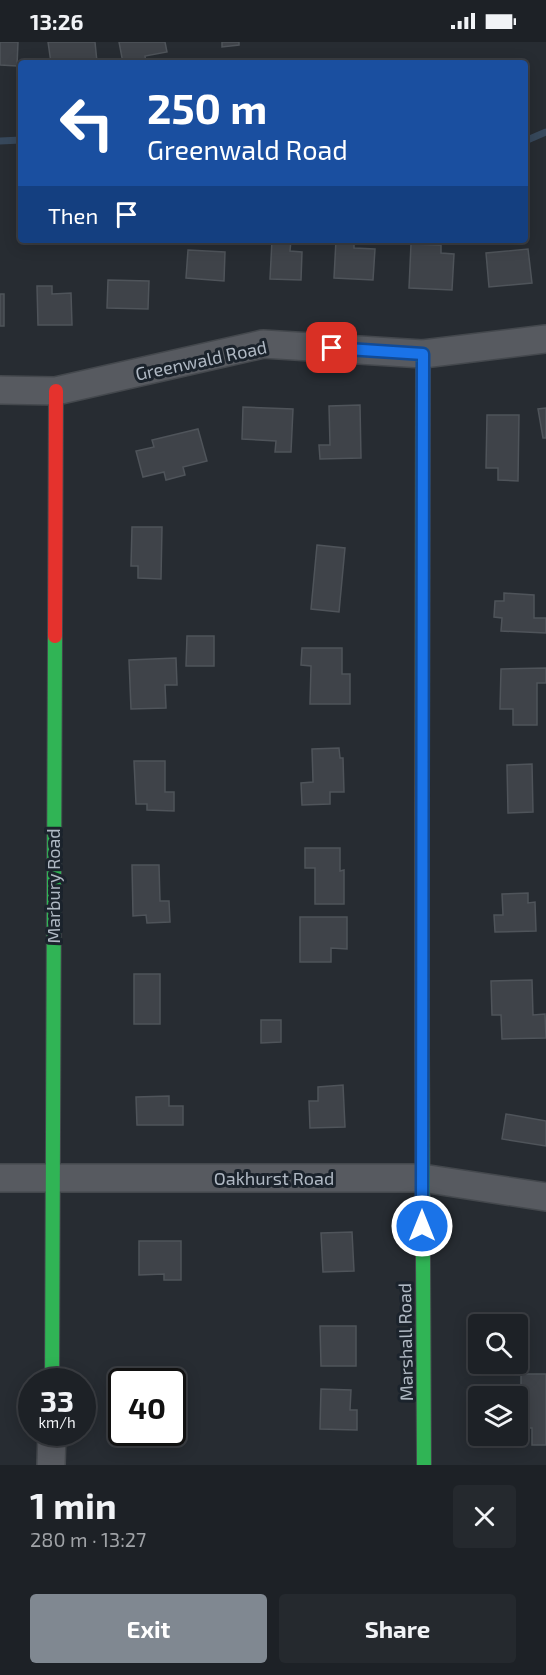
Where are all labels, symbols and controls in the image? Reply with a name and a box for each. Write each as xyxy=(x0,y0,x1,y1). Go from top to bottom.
text: 13:26 xyxy=(30,8,83,34)
text: 250 m xyxy=(147,82,267,132)
icon: left xyxy=(48,84,126,162)
text: Greenwald Road xyxy=(147,133,348,165)
icon: arrive xyxy=(110,198,143,231)
text: Then xyxy=(48,202,98,228)
pin xyxy=(306,322,357,373)
icon: arrive xyxy=(315,331,348,364)
street label: Greenwald Road xyxy=(133,335,269,385)
street label: Marbury Road xyxy=(42,828,64,944)
street label: Oakhurst Road xyxy=(214,1167,334,1189)
position arrow xyxy=(390,1194,454,1258)
street label: Marshall Road xyxy=(393,1283,417,1401)
map controls xyxy=(468,1314,528,1446)
button: search xyxy=(468,1314,528,1374)
speed limit sign: 40 xyxy=(108,1368,186,1446)
text: 33 xyxy=(40,1382,74,1418)
button: layers xyxy=(468,1386,528,1446)
text: km/h xyxy=(38,1413,76,1431)
text: 1 min xyxy=(30,1483,117,1526)
button: close xyxy=(453,1485,516,1548)
text: 280 m · 13:27 xyxy=(30,1527,146,1551)
button: Exit xyxy=(30,1594,267,1663)
button: Share xyxy=(279,1594,516,1663)

